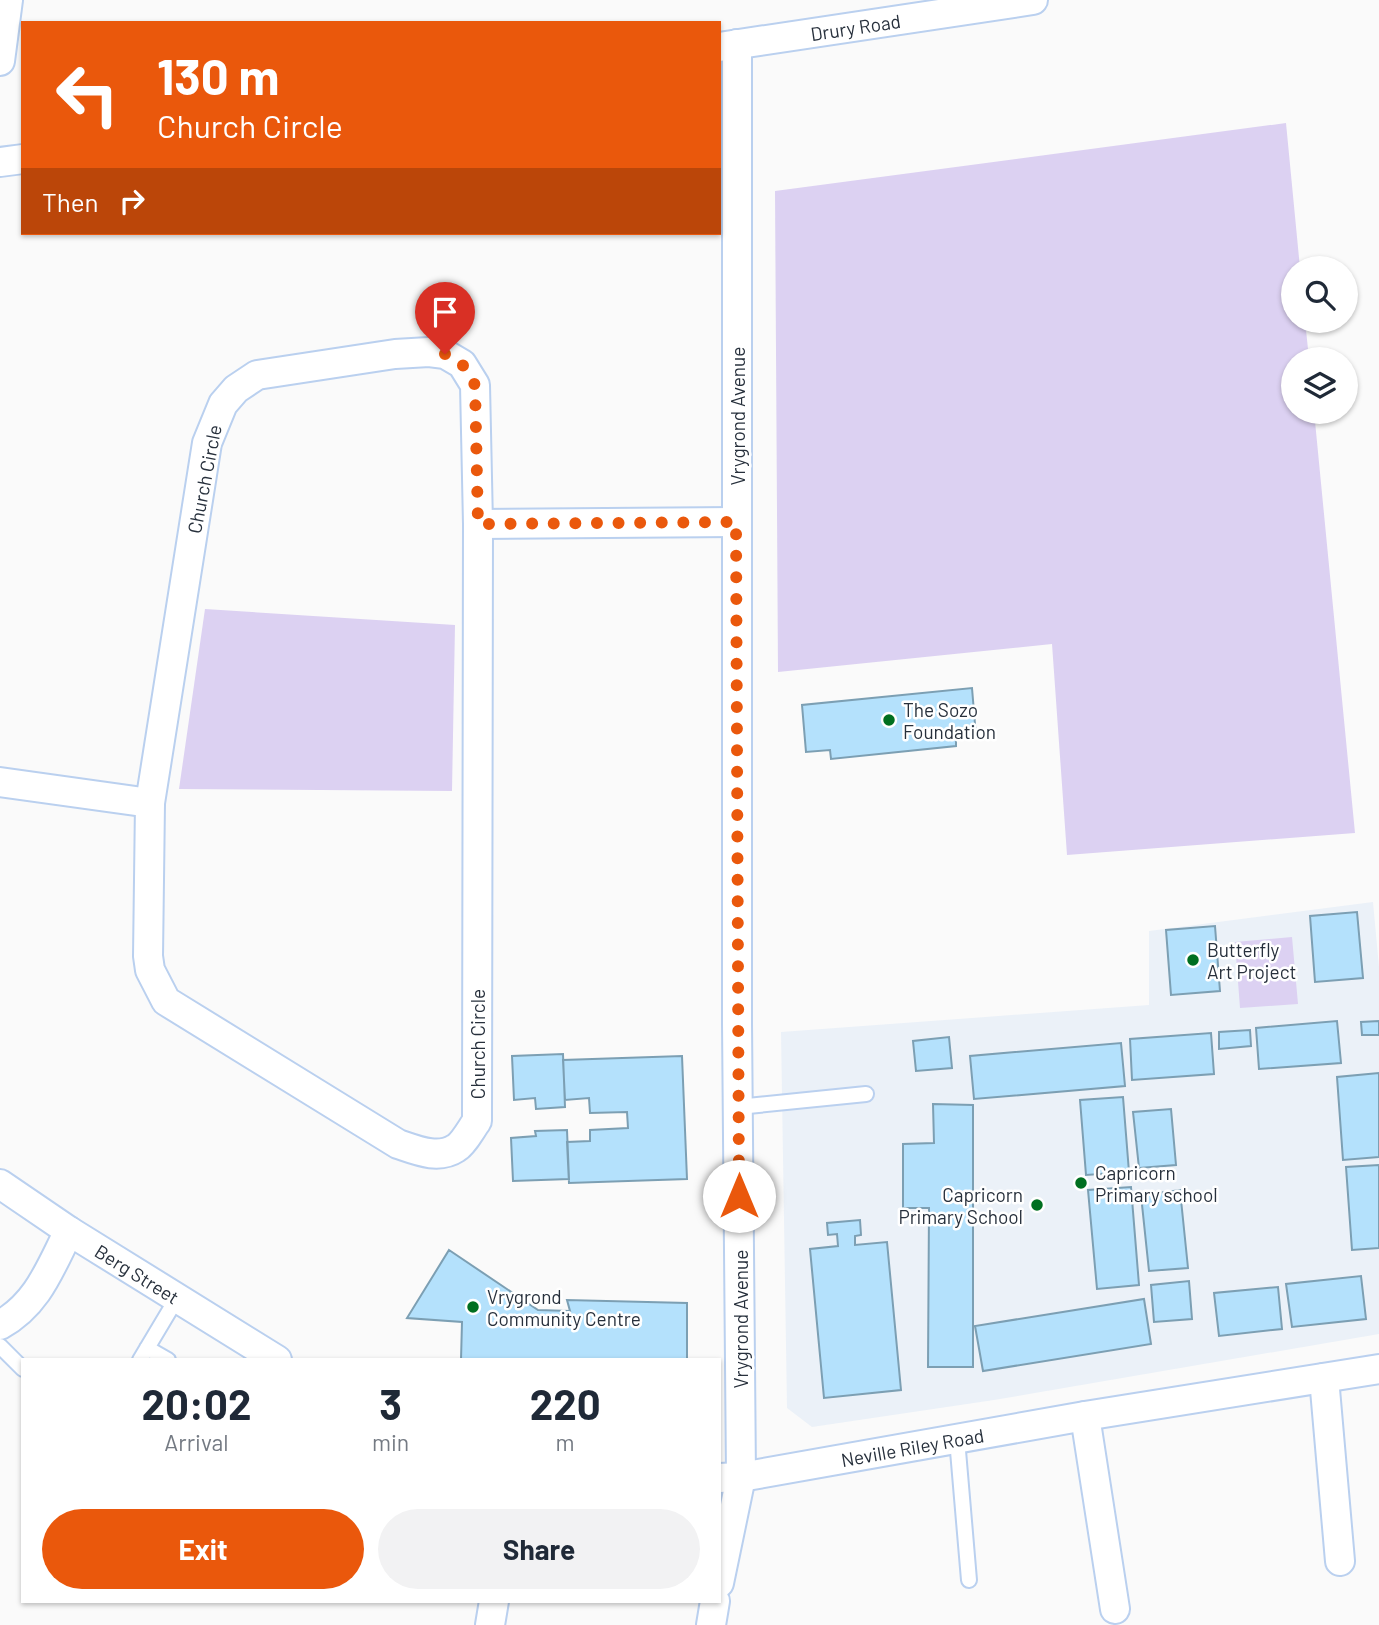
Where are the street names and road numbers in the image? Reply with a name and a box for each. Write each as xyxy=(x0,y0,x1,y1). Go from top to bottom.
street label: Drury Road xyxy=(809,8,902,45)
street label: Vrygrond Avenue xyxy=(726,347,749,485)
street label: Church Circle xyxy=(182,423,226,535)
street label: Church Circle xyxy=(466,989,489,1099)
street label: Berg Street xyxy=(91,1239,184,1308)
street label: Vrygrond Avenue xyxy=(729,1250,752,1388)
street label: Neville Riley Road xyxy=(839,1423,986,1471)

